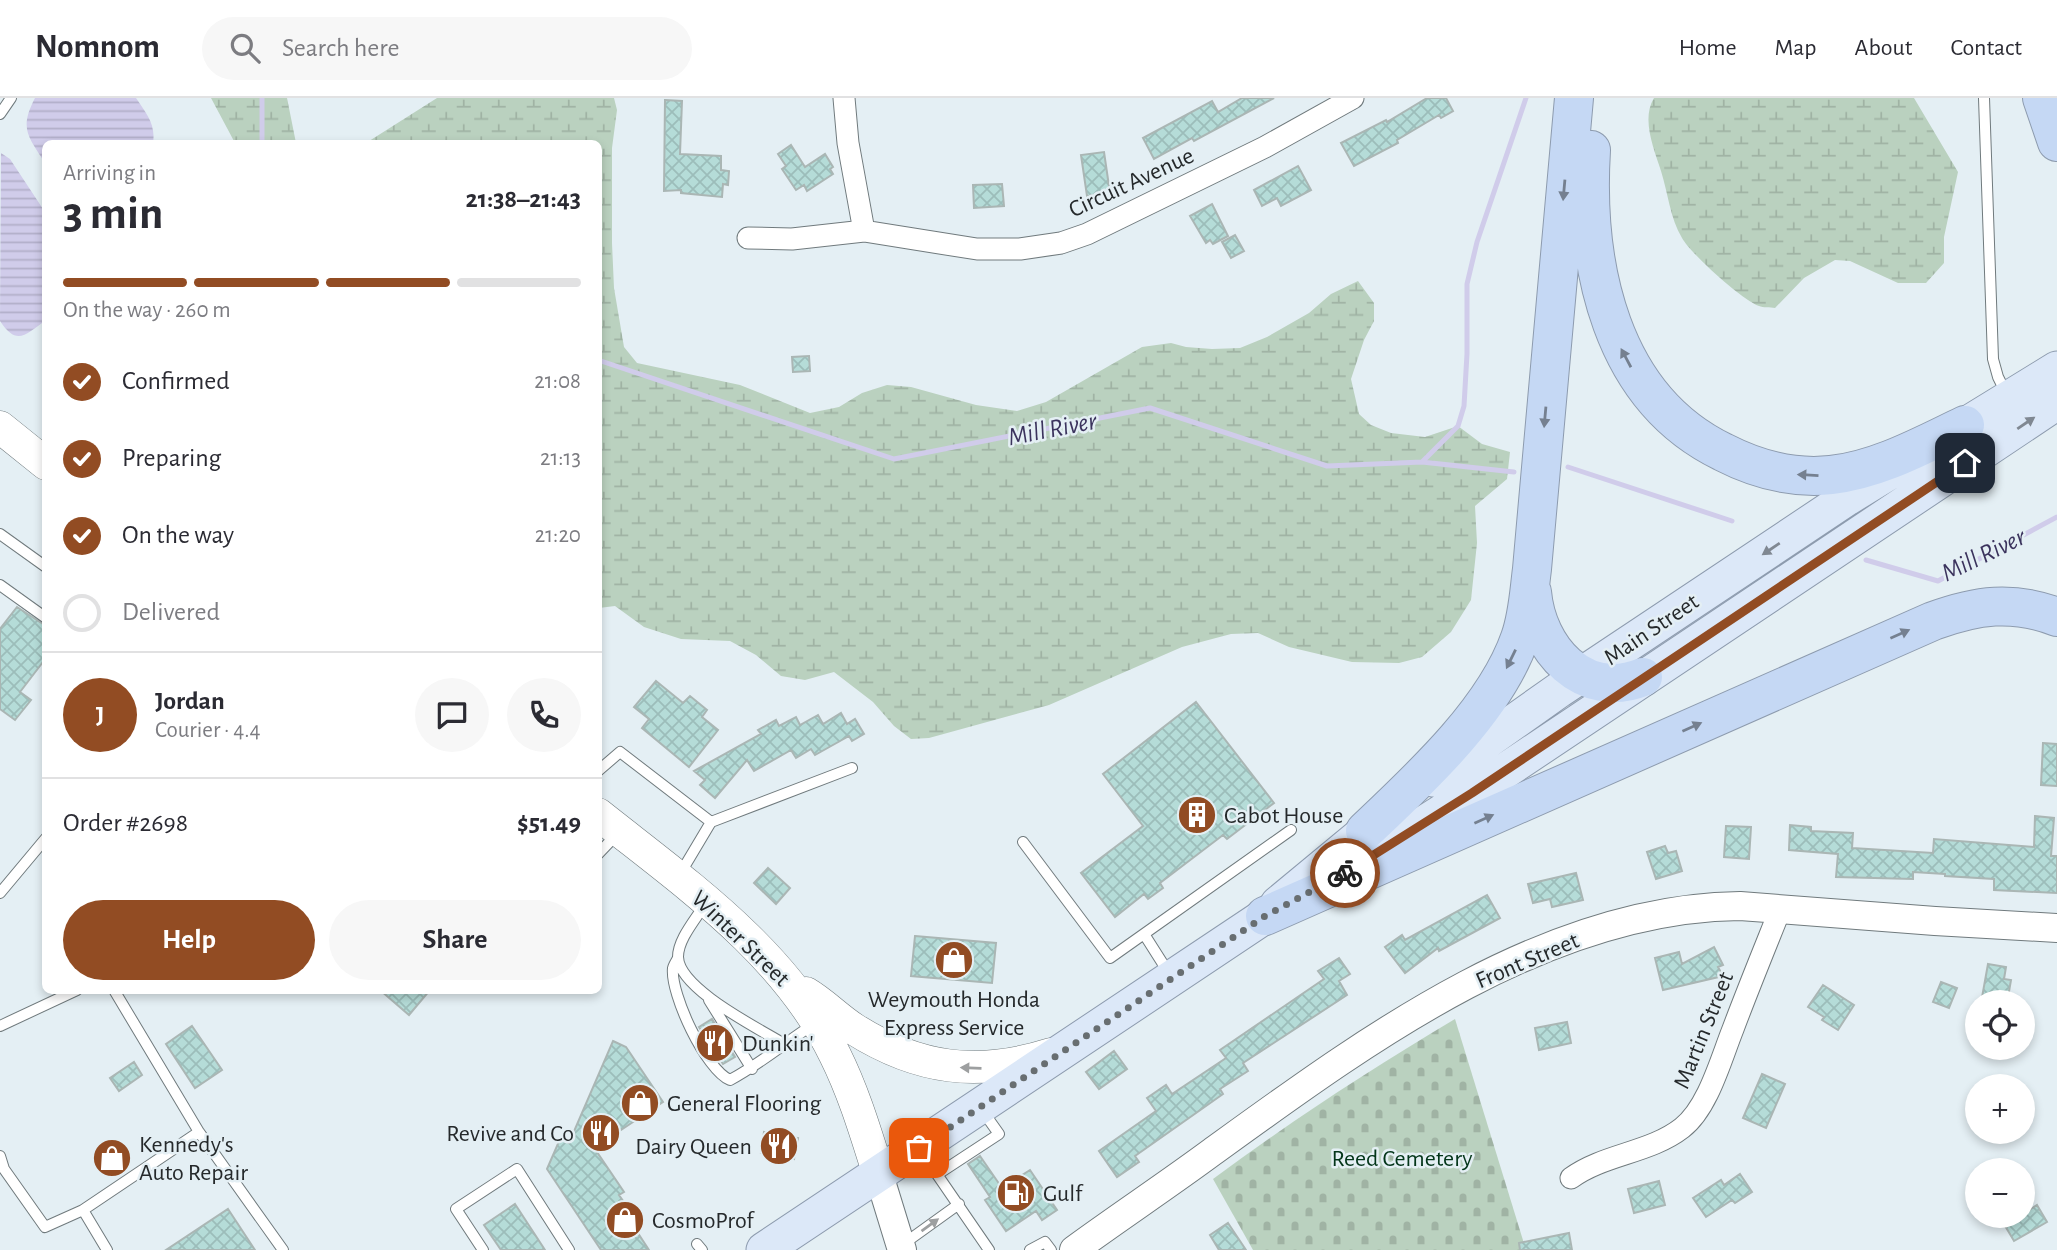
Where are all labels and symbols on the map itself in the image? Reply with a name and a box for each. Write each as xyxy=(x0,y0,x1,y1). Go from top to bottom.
street label: Circuit Avenue xyxy=(1065,144,1198,222)
one-way arrow xyxy=(1558,179,1569,201)
one-way arrow xyxy=(1620,348,1632,367)
one-way arrow xyxy=(1539,406,1550,428)
water label: Mill River xyxy=(1006,407,1100,450)
one-way arrow xyxy=(2017,416,2035,430)
pin xyxy=(1935,433,1995,493)
one-way arrow xyxy=(1797,470,1819,481)
water label: Mill River xyxy=(1937,523,2031,586)
one-way arrow xyxy=(1762,542,1780,556)
street label: Main Street xyxy=(1600,589,1703,670)
one-way arrow xyxy=(1890,628,1910,640)
one-way arrow xyxy=(1506,649,1517,669)
one-way arrow xyxy=(1682,721,1702,733)
building icon: Cabot House xyxy=(1176,794,1218,836)
place label: Cabot House xyxy=(1224,804,1343,828)
one-way arrow xyxy=(1474,813,1494,825)
courier xyxy=(1310,838,1380,908)
street label: Winter Street xyxy=(687,886,794,991)
street label: Front Street xyxy=(1472,928,1583,993)
shop icon: Weymouth Honda Express Service xyxy=(933,939,975,981)
street label: Martin Street xyxy=(1670,968,1738,1092)
place label: Weymouth Honda Express Service xyxy=(868,988,1040,1040)
restaurant icon: Dunkin' xyxy=(694,1022,736,1064)
place label: Dunkin' xyxy=(742,1032,813,1056)
one-way arrow xyxy=(960,1062,982,1073)
shop icon: General Flooring xyxy=(619,1082,661,1124)
place label: General Flooring xyxy=(667,1092,822,1116)
restaurant icon: Revive and Co xyxy=(580,1112,622,1154)
pin xyxy=(889,1118,949,1178)
place label: Revive and Co xyxy=(446,1122,574,1146)
restaurant icon: Dairy Queen xyxy=(758,1125,800,1167)
place label: Kennedy's Auto Repair xyxy=(139,1133,248,1185)
place label: Dairy Queen xyxy=(635,1135,752,1159)
shop icon: Kennedy's Auto Repair xyxy=(91,1137,133,1179)
park label: Reed Cemetery xyxy=(1332,1147,1472,1171)
fuel station icon: Gulf xyxy=(995,1172,1037,1214)
place label: Gulf xyxy=(1043,1182,1084,1206)
shop icon: CosmoProf xyxy=(604,1199,646,1241)
place label: CosmoProf xyxy=(652,1209,755,1233)
one-way arrow xyxy=(921,1218,939,1232)

